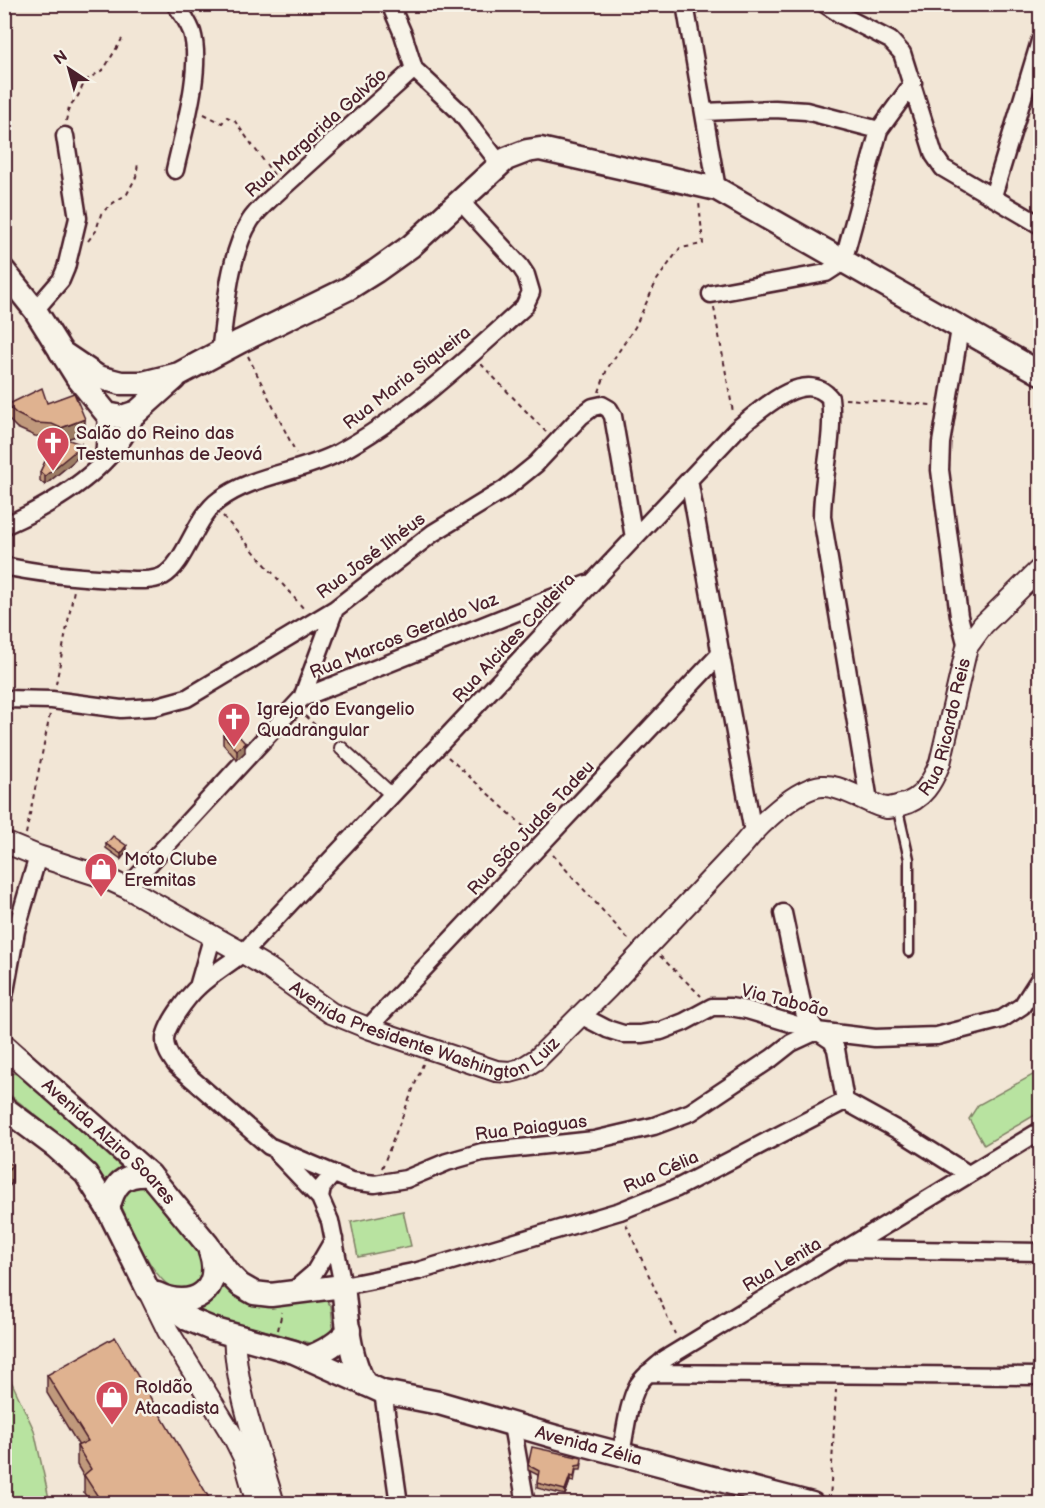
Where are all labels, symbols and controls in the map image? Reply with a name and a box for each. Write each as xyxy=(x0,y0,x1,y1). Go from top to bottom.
north arrow xyxy=(39,39,99,99)
text: N xyxy=(51,47,72,69)
street label: Rua Margarida Galvão xyxy=(241,64,391,202)
street label: Rua Maria Siqueira xyxy=(339,322,475,434)
place label: Salão do Reino das Testemunhas de Jeová xyxy=(76,423,262,465)
church icon: Salão do Reino das Testemunhas de Jeová xyxy=(35,425,71,472)
street label: Rua José Ilhéus xyxy=(313,508,429,604)
street label: Rua Alcides Caldeira xyxy=(448,569,580,707)
street label: Rua Marcos Geraldo Vaz xyxy=(307,588,502,683)
street label: Rua Ricardo Reis xyxy=(914,656,975,800)
place label: Igreja do Evangelio Quadrangular xyxy=(257,699,415,741)
church icon: Igreja do Evangelio Quadrangular xyxy=(216,701,252,748)
street label: Rua São Judas Tadeu xyxy=(463,756,599,900)
place label: Moto Clube Eremitas xyxy=(124,849,218,891)
shop icon: Moto Clube Eremitas xyxy=(83,851,119,898)
street label: Avenida Presidente Washington Luiz xyxy=(286,976,564,1082)
street label: Via Taboão xyxy=(739,980,831,1022)
street label: Avenida Alziro Soares xyxy=(38,1074,180,1209)
street label: Rua Paiaguas xyxy=(474,1111,588,1145)
street label: Rua Célia xyxy=(620,1146,702,1198)
street label: Rua Lenita xyxy=(739,1233,825,1297)
place label: Roldão Atacadista xyxy=(135,1377,220,1419)
shop icon: Roldão Atacadista xyxy=(94,1379,130,1426)
street label: Avenida Zélia xyxy=(533,1421,645,1470)

